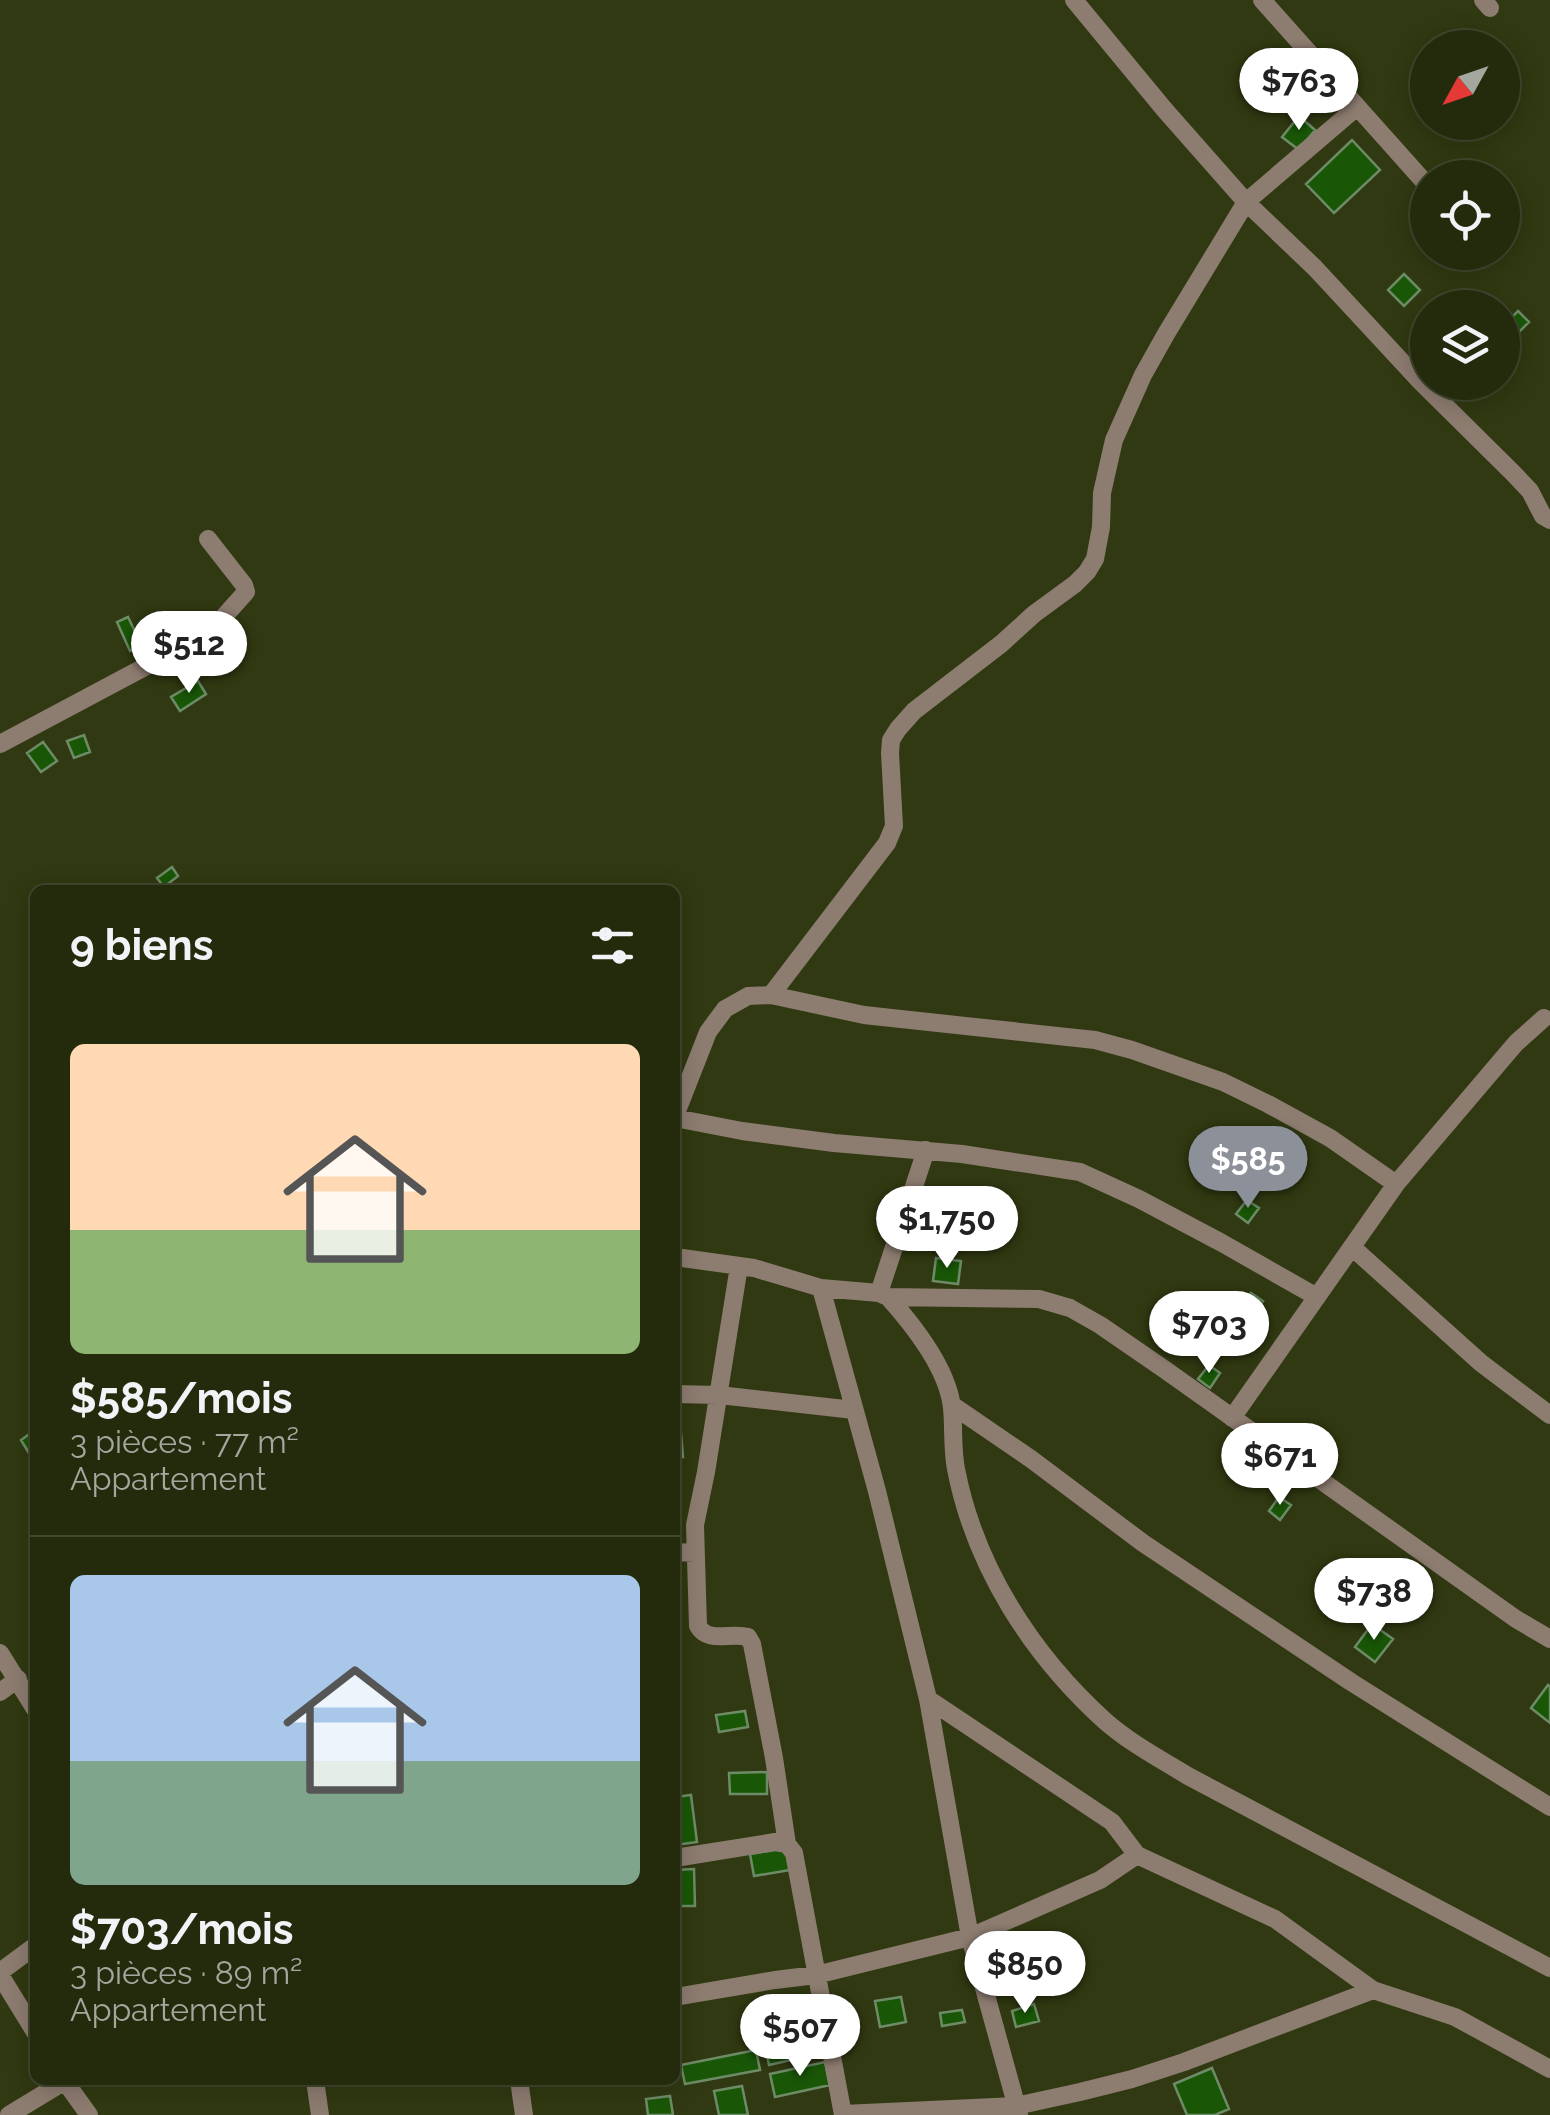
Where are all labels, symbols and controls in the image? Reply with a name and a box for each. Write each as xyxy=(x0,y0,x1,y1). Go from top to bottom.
north arrow xyxy=(1410,30,1520,140)
map controls xyxy=(1410,30,1520,400)
pin: $763 xyxy=(1240,48,1358,133)
text: $763 xyxy=(1261,62,1337,99)
button: locate xyxy=(1410,160,1520,270)
button: layers xyxy=(1410,290,1520,400)
pin: $512 xyxy=(130,611,248,696)
text: $512 xyxy=(153,625,225,662)
icon: filters xyxy=(585,918,640,973)
text: 9 biens xyxy=(70,921,213,970)
icon: home xyxy=(265,1109,445,1289)
pin: $585 xyxy=(1189,1126,1307,1211)
text: $585 xyxy=(1210,1140,1286,1177)
pin: $1,750 xyxy=(866,1186,1028,1271)
text: $1,750 xyxy=(898,1200,996,1237)
pin: $703 xyxy=(1150,1291,1268,1376)
text: $703 xyxy=(1171,1305,1247,1342)
text: $585/mois xyxy=(70,1374,293,1423)
text: 3 pièces · 77 m² xyxy=(70,1423,299,1460)
pin: $671 xyxy=(1221,1423,1339,1508)
text: $671 xyxy=(1243,1437,1317,1474)
text: Appartement xyxy=(70,1460,266,1497)
pin: $738 xyxy=(1315,1558,1433,1643)
text: $738 xyxy=(1336,1572,1412,1609)
icon: home xyxy=(265,1640,445,1820)
text: $703/mois xyxy=(70,1905,293,1954)
pin: $850 xyxy=(966,1931,1084,2016)
text: $850 xyxy=(987,1945,1064,1982)
text: 3 pièces · 89 m² xyxy=(70,1954,302,1991)
text: Appartement xyxy=(70,1991,266,2028)
pin: $507 xyxy=(741,1994,859,2079)
text: $507 xyxy=(762,2008,838,2045)

